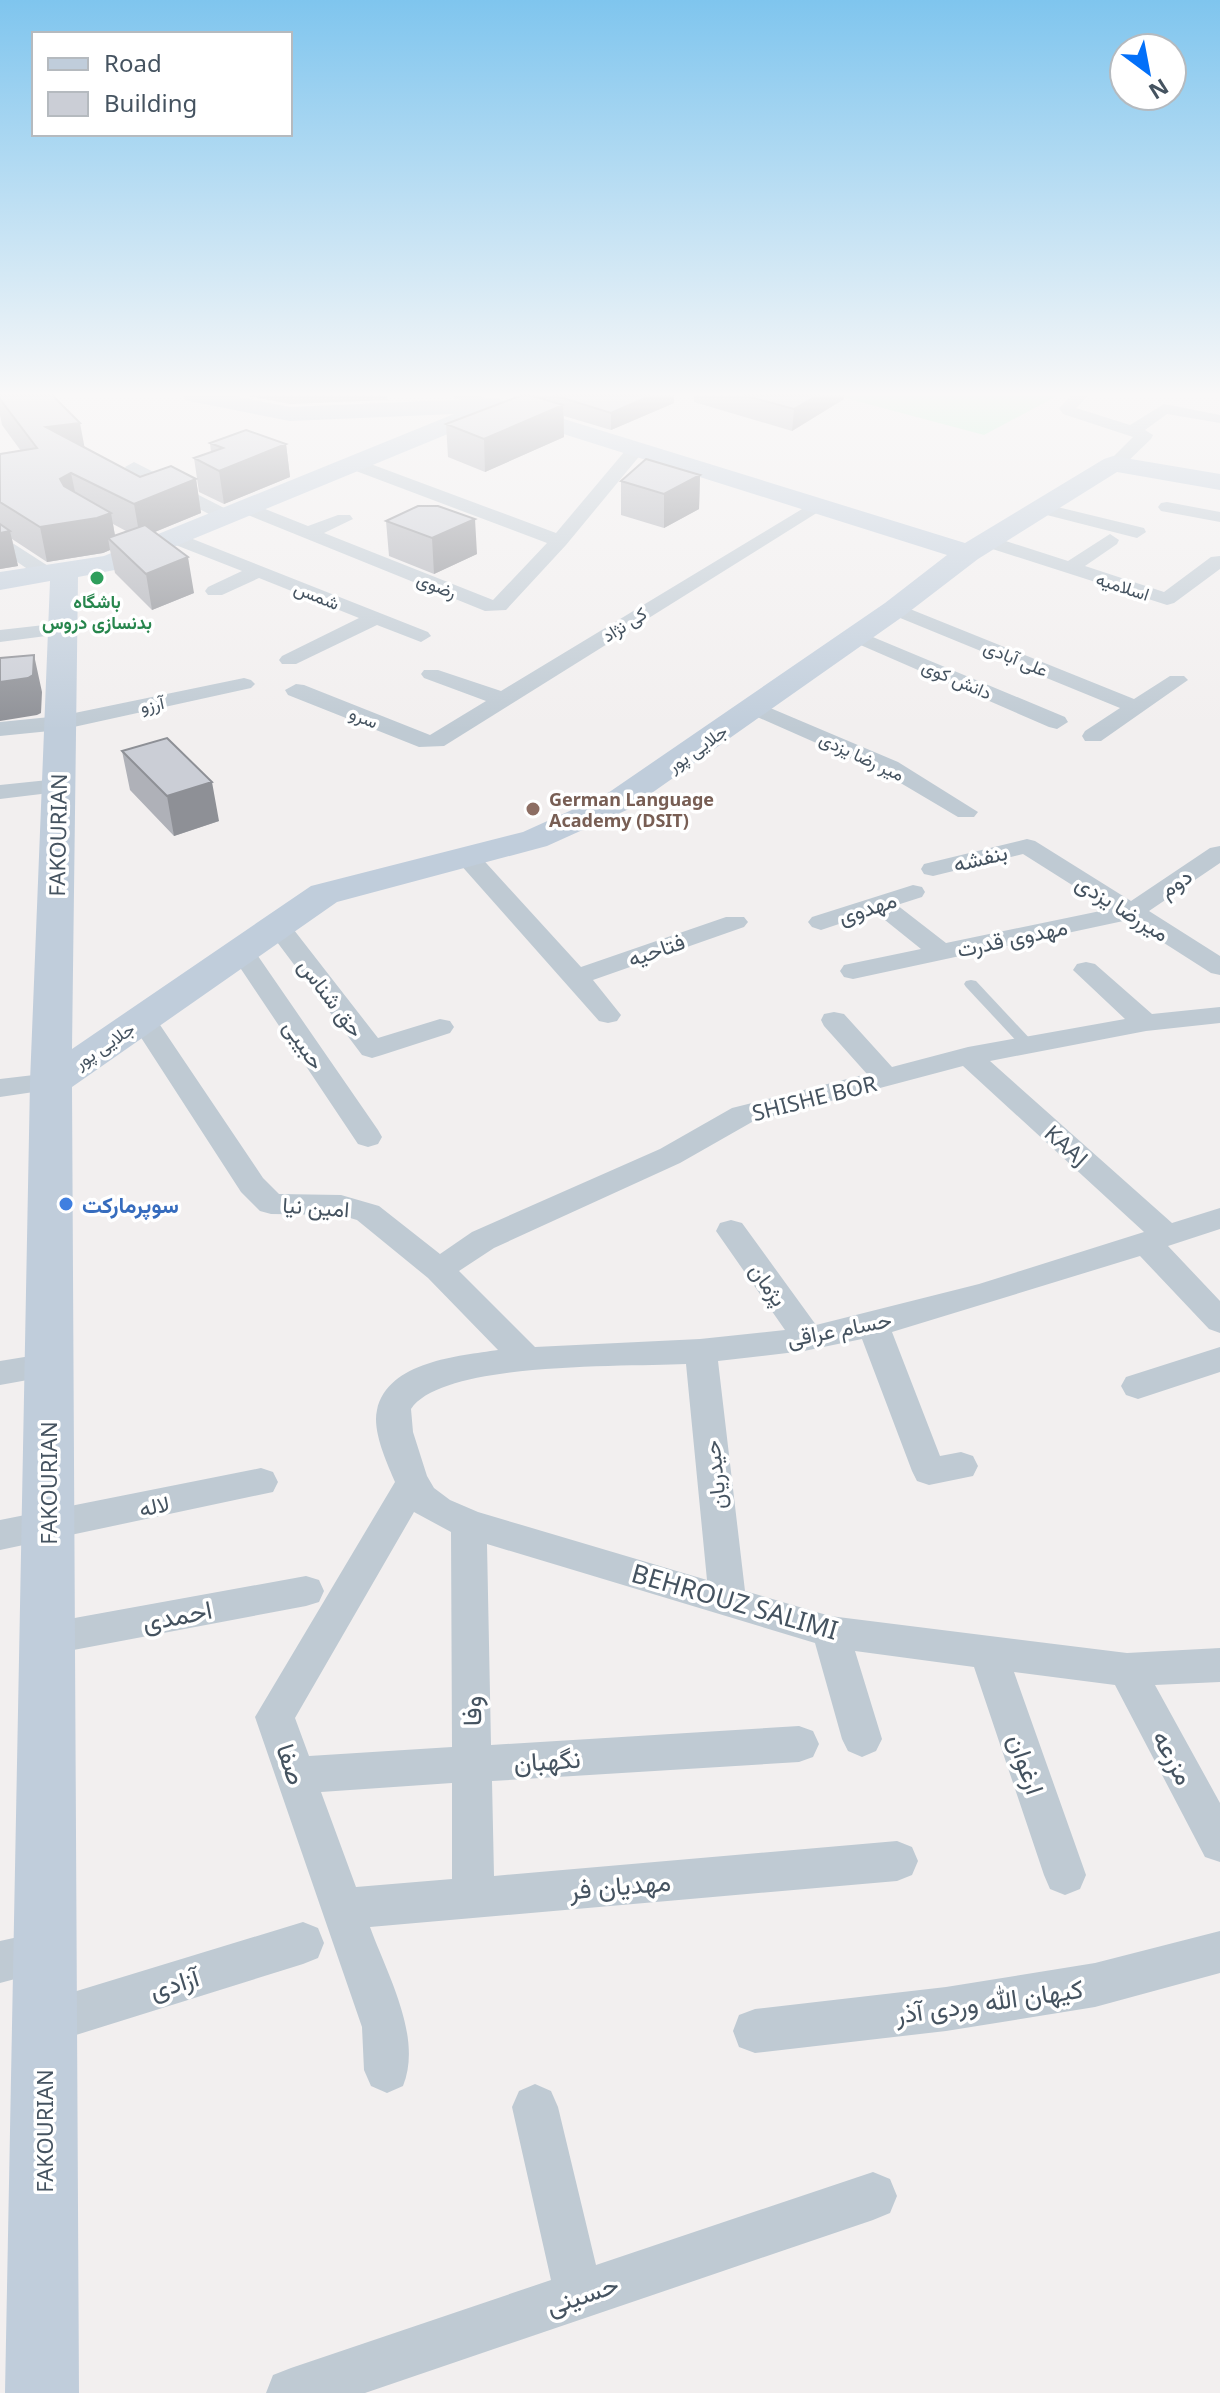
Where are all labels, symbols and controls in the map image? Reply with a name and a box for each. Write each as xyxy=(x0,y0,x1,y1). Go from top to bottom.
legend xyxy=(32,32,292,136)
north arrow xyxy=(1108,32,1188,112)
text: Road xyxy=(104,46,162,79)
text: N xyxy=(1144,72,1175,107)
text: Building xyxy=(104,86,197,119)
street label: رضوی xyxy=(414,566,460,604)
street label: اسلامیه xyxy=(1093,566,1153,606)
marker: باشگاه بدنسازی دروس xyxy=(88,569,106,587)
street label: شمس xyxy=(291,575,343,615)
place label: باشگاه بدنسازی دروس xyxy=(42,589,152,634)
street label: کی نژاد xyxy=(597,601,651,647)
street label: علی آبادی xyxy=(980,634,1052,682)
street label: دانش کوی xyxy=(918,654,996,704)
street label: آرزو xyxy=(138,689,168,718)
street label: سرو xyxy=(346,700,382,734)
street label: جلایی پور xyxy=(661,719,732,779)
street label: میر رضا یزدی xyxy=(816,726,908,786)
street label: FAKOURIAN xyxy=(41,773,73,897)
place label: German Language Academy (DSIT) xyxy=(549,787,714,832)
marker: German Language Academy (DSIT) xyxy=(524,800,542,818)
street label: بنفشه xyxy=(950,836,1010,878)
street label: دوم xyxy=(1153,860,1198,905)
street label: میررضا یزدی xyxy=(1071,867,1175,947)
street label: مهدوی xyxy=(834,884,900,930)
street label: مهدوی قدرت xyxy=(954,911,1070,963)
street label: فتاحیه xyxy=(624,925,688,973)
street label: حق شناس xyxy=(292,951,372,1043)
street label: حبیبی xyxy=(277,1013,333,1075)
street label: جلایی پور xyxy=(68,1016,139,1075)
street label: SHISHE BOR xyxy=(749,1067,880,1127)
street label: KAAJ xyxy=(1039,1118,1095,1172)
place label: سوپرمارکت xyxy=(82,1189,179,1221)
street label: امین نیا xyxy=(281,1189,351,1223)
marker: سوپرمارکت xyxy=(57,1195,75,1213)
street label: پژمان xyxy=(742,1256,795,1312)
street label: حسام عراقی xyxy=(784,1303,894,1354)
street label: FAKOURIAN xyxy=(33,1421,63,1545)
street label: حیدریان xyxy=(695,1439,733,1511)
street label: لاله xyxy=(136,1487,172,1523)
street label: BEHROUZ SALIMI xyxy=(627,1554,843,1648)
street label: احمدی xyxy=(139,1591,215,1639)
street label: وفا xyxy=(453,1696,489,1726)
street label: مزرعه xyxy=(1145,1723,1203,1791)
street label: ارغوان xyxy=(1000,1729,1054,1799)
street label: صفا xyxy=(268,1739,316,1789)
street label: نگهبان xyxy=(512,1740,582,1780)
street label: مهدیان فر xyxy=(567,1863,672,1907)
street label: آزادی xyxy=(145,1958,205,2008)
street label: کیهان الله وردی آذر xyxy=(892,1970,1085,2032)
street label: FAKOURIAN xyxy=(29,2069,59,2193)
street label: حسینی xyxy=(541,2265,623,2323)

